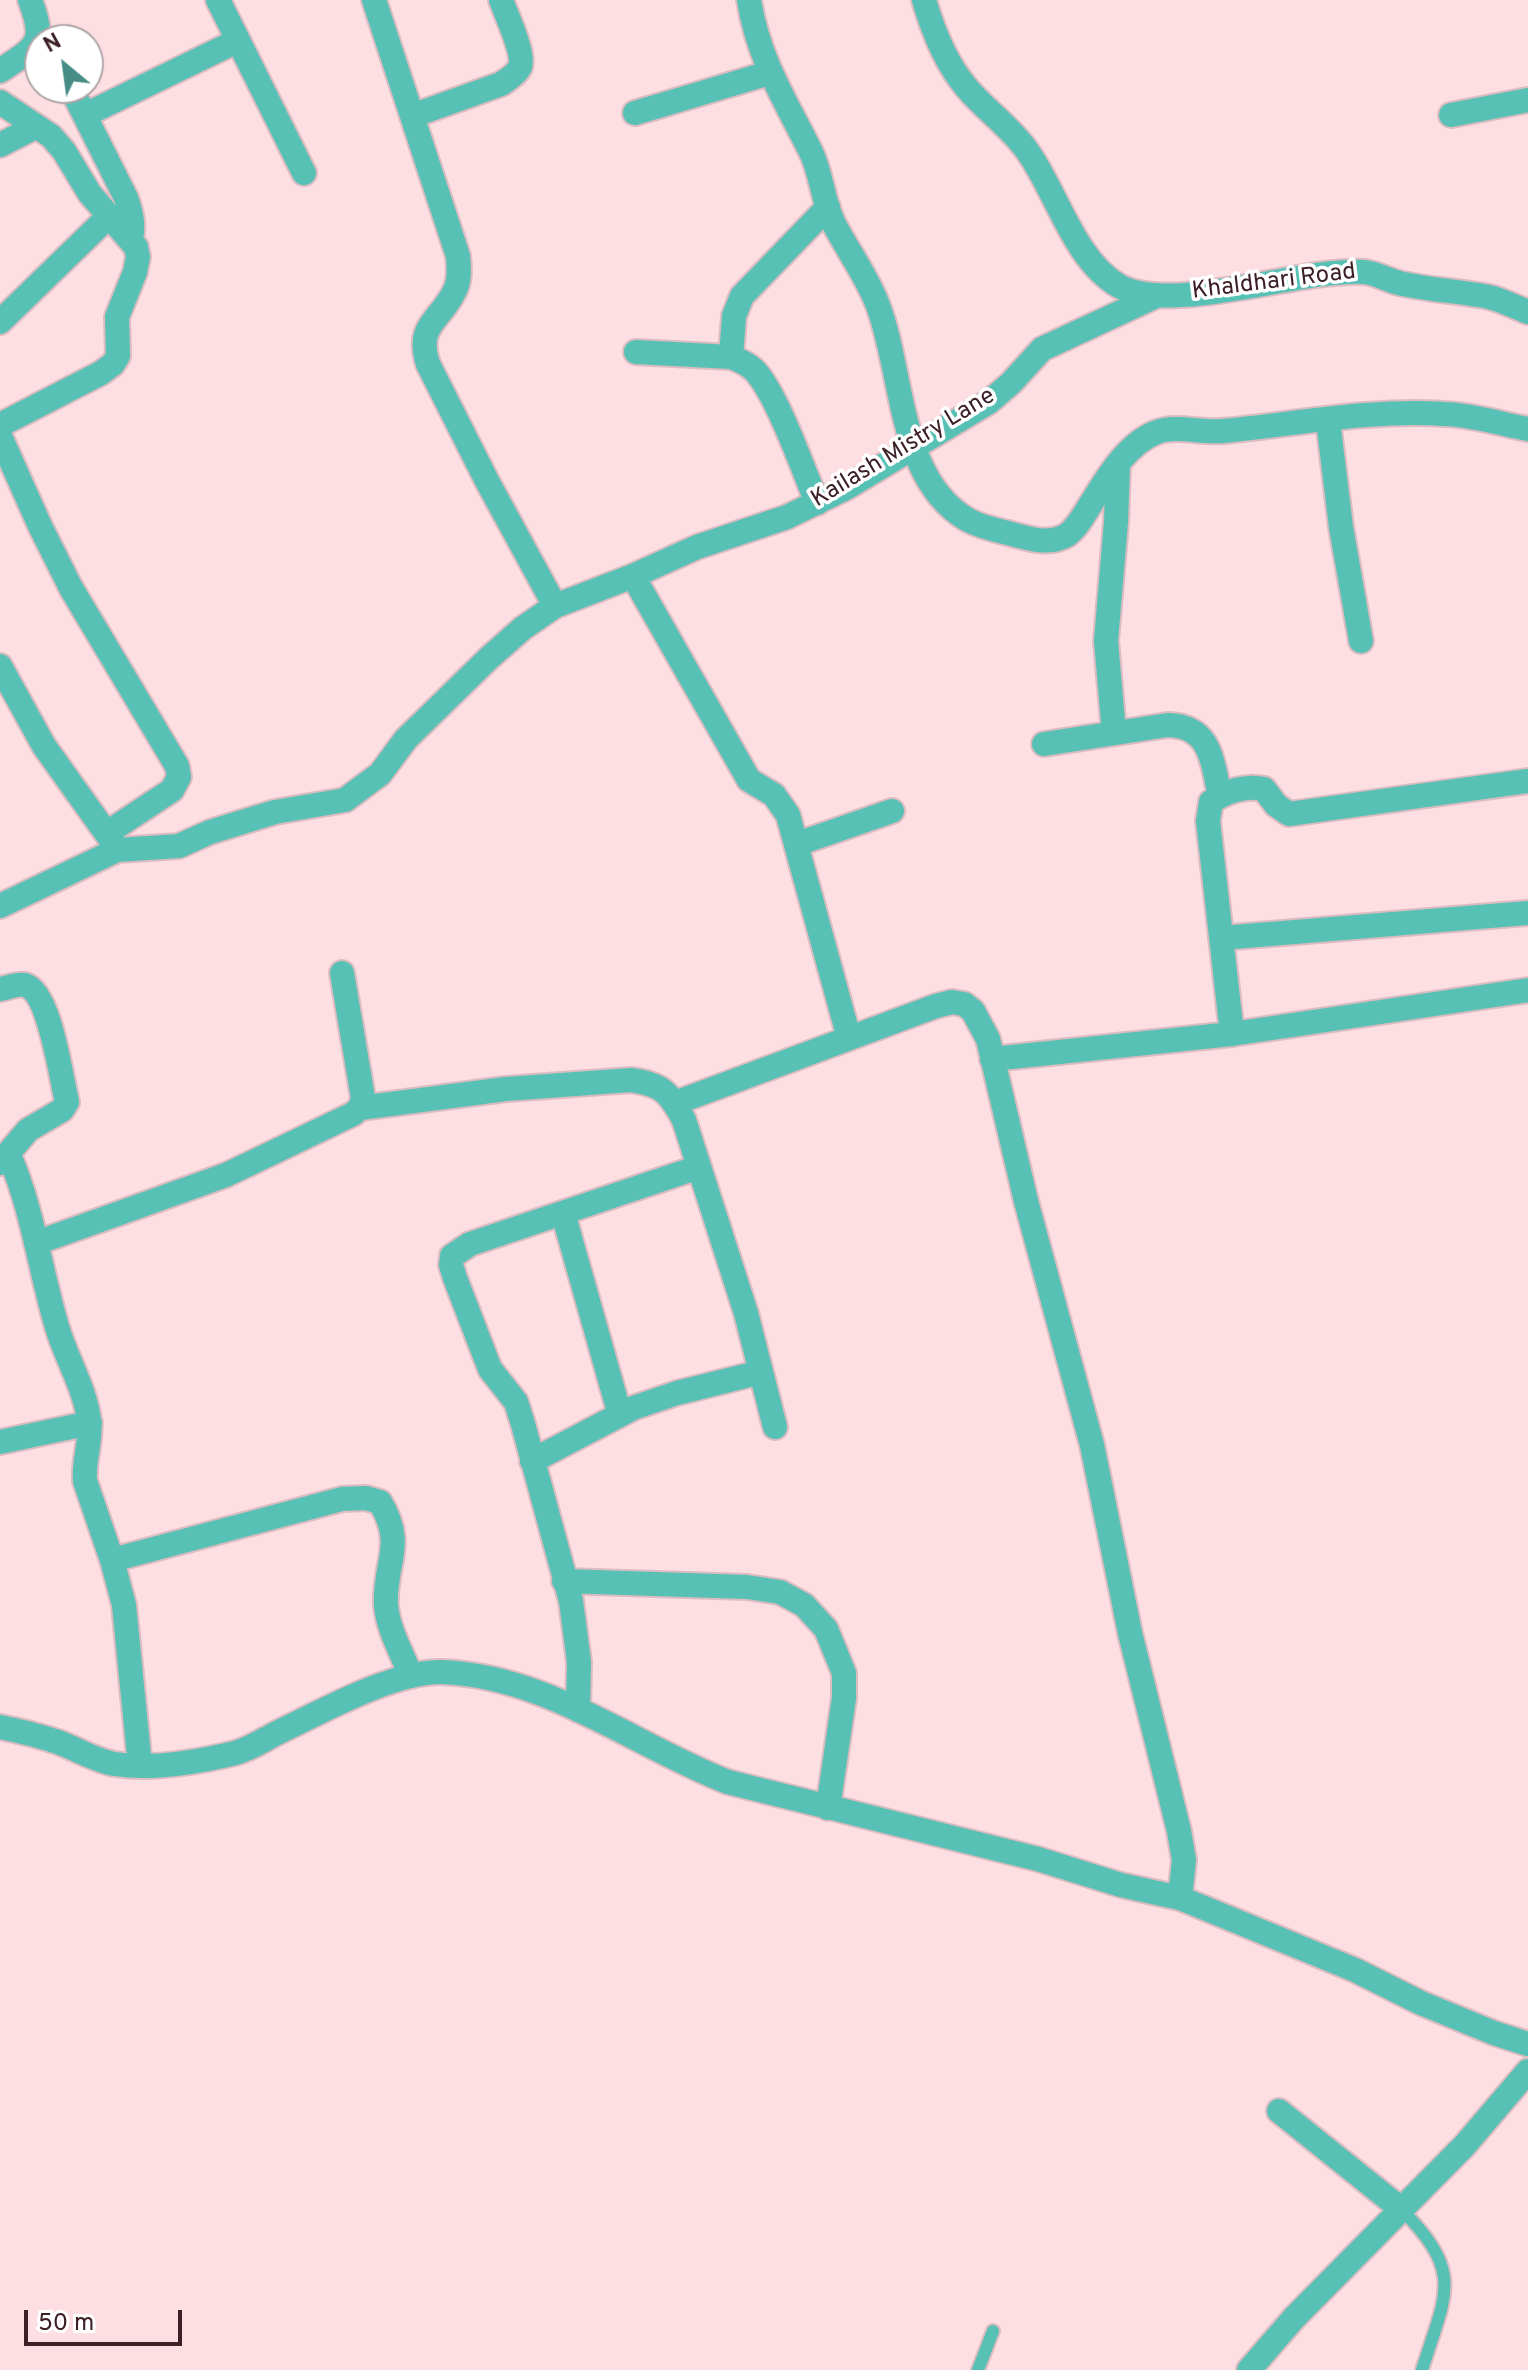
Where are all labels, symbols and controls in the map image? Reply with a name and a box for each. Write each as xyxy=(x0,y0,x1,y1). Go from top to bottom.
north arrow xyxy=(24,24,104,104)
text: N xyxy=(40,29,67,60)
street label: Khaldhari Road xyxy=(1190,259,1358,307)
street label: Kailash Mistry Lane xyxy=(807,383,1001,515)
scale bar xyxy=(28,2294,186,2344)
text: 50 m xyxy=(38,2309,94,2339)

